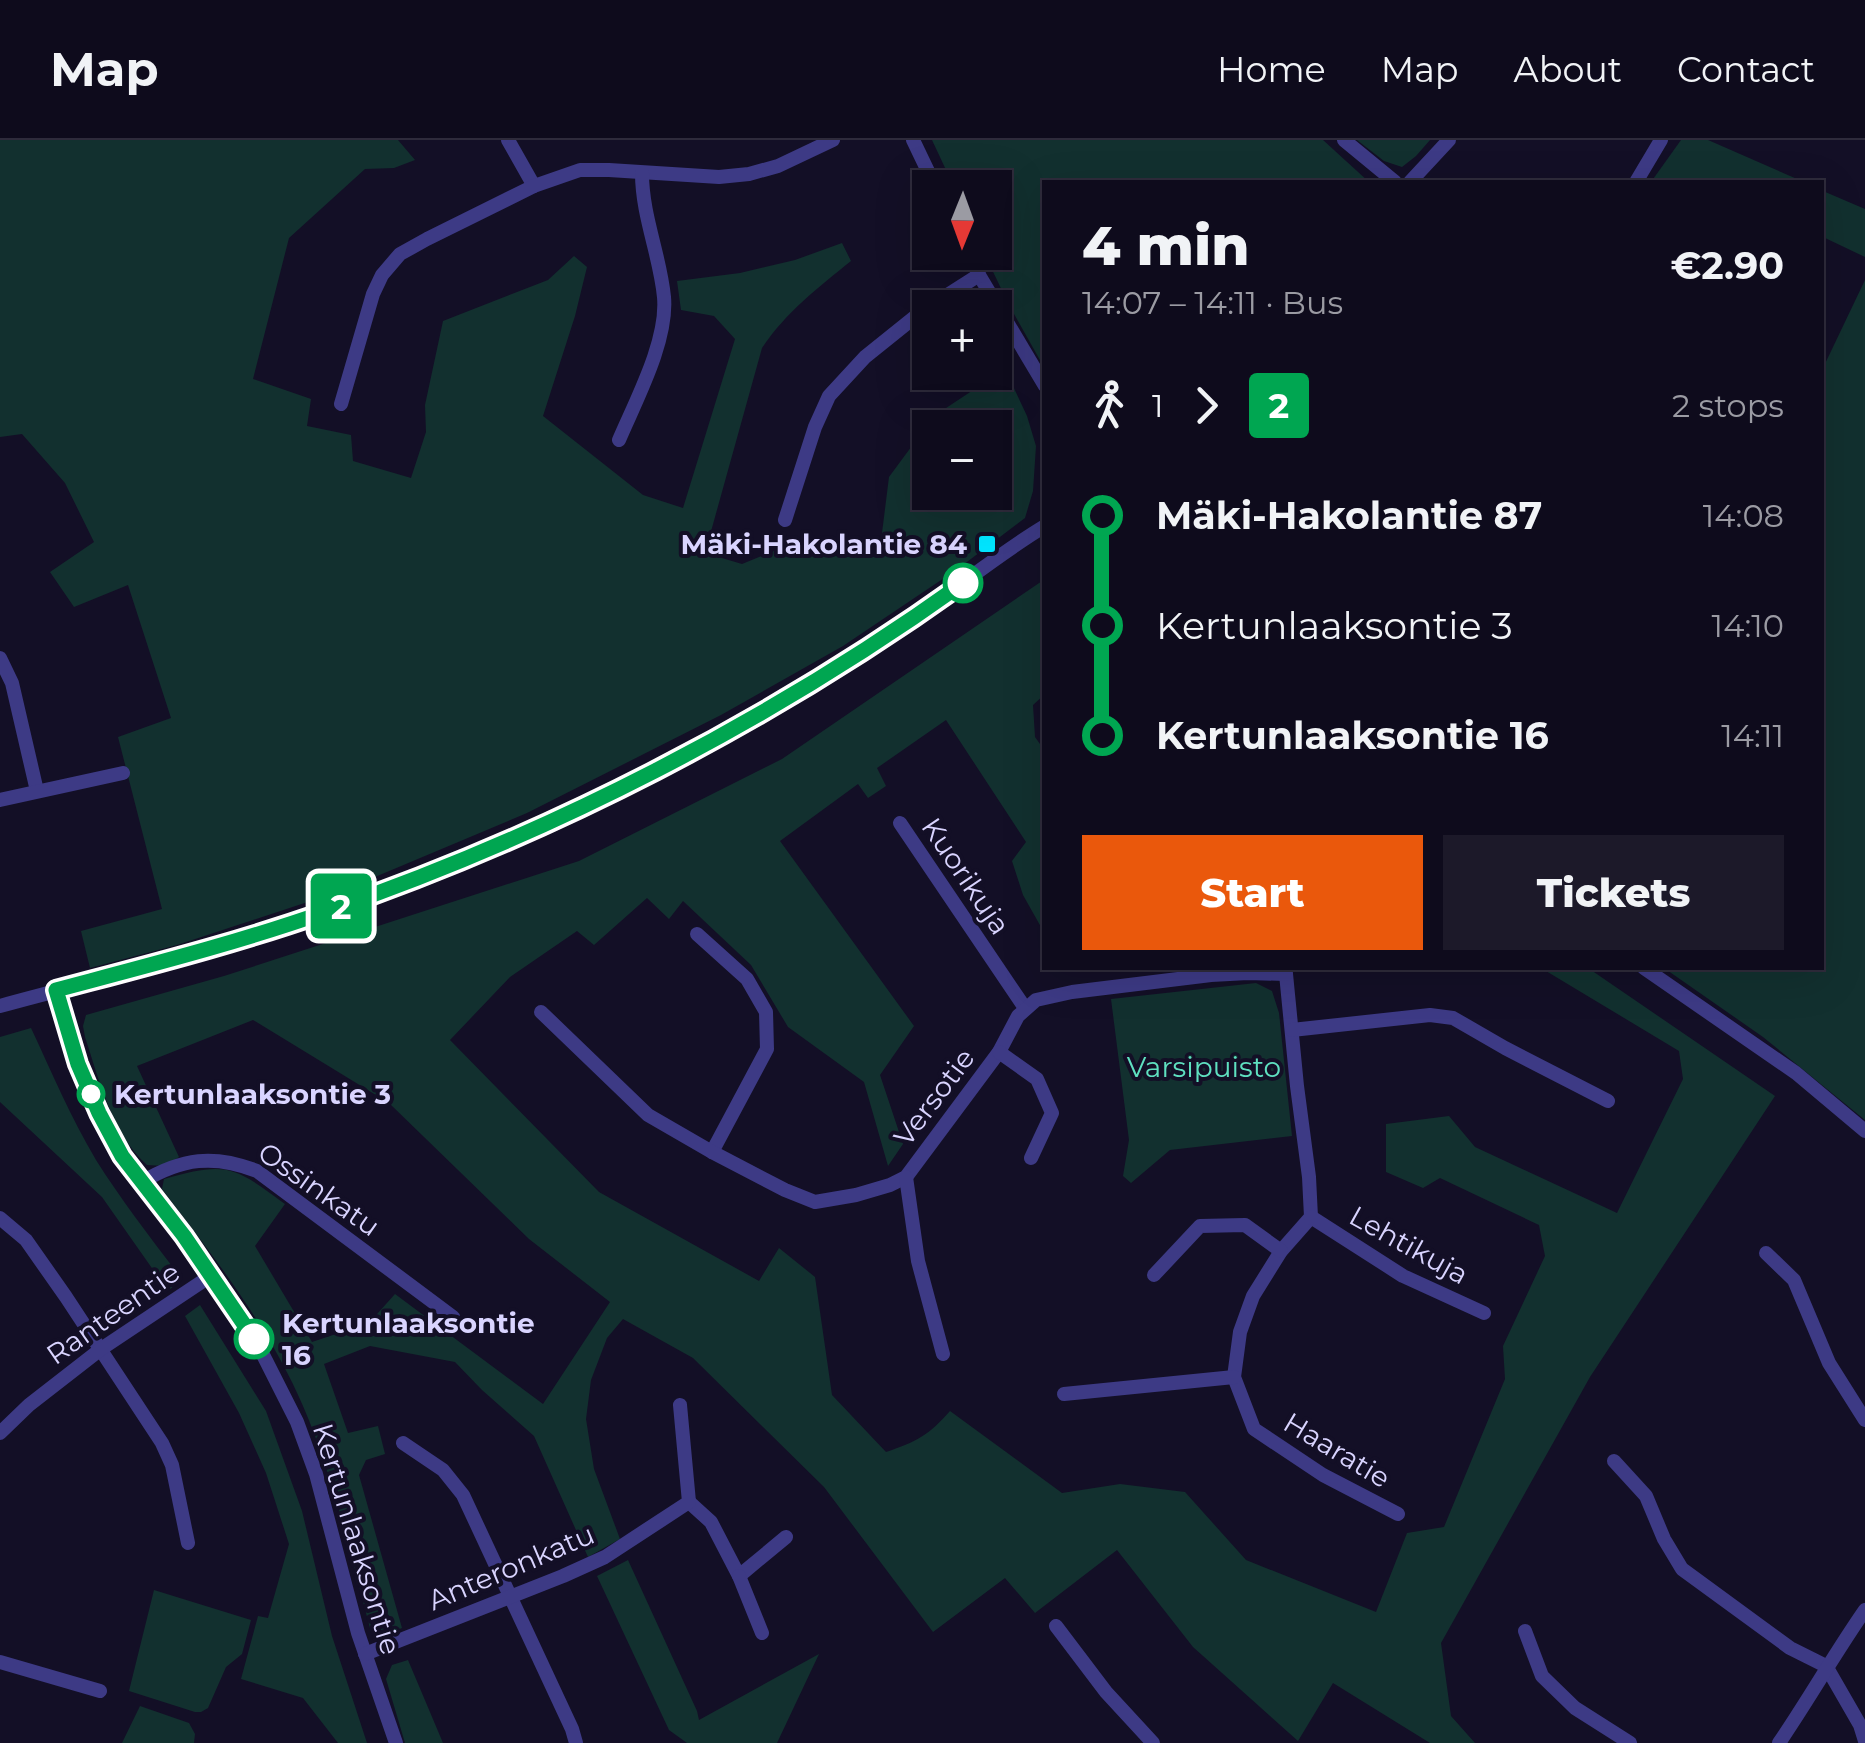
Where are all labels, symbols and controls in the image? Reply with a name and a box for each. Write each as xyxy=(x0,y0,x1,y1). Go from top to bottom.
text: Map xyxy=(50,40,159,98)
text: Home xyxy=(1217,48,1326,91)
text: Map xyxy=(1381,48,1459,91)
text: About xyxy=(1514,48,1622,91)
text: Contact xyxy=(1677,48,1815,91)
north arrow xyxy=(912,170,1012,270)
map controls xyxy=(912,170,1012,510)
text: 4 min xyxy=(1082,212,1249,279)
text: €2.90 xyxy=(1671,242,1784,289)
text: 14:07 – 14:11 · Bus xyxy=(1082,283,1343,322)
button: + xyxy=(912,290,1012,390)
icon: walk xyxy=(1082,378,1137,433)
icon: forward xyxy=(1179,378,1234,433)
text: 2 xyxy=(1269,384,1289,427)
text: 1 xyxy=(1152,386,1164,425)
text: 2 stops xyxy=(1672,386,1784,425)
button: − xyxy=(912,410,1012,510)
text: Mäki-Hakolantie 87 xyxy=(1156,492,1542,539)
text: 14:08 xyxy=(1703,496,1784,535)
place label: Mäki-Hakolantie 84 xyxy=(680,527,968,561)
marker: Mäki-Hakolantie 84 xyxy=(976,533,998,555)
unlabelled marker xyxy=(944,564,982,602)
text: Kertunlaaksontie 3 xyxy=(1156,602,1513,649)
text: 14:10 xyxy=(1712,606,1784,645)
text: Kertunlaaksontie 16 xyxy=(1156,712,1549,759)
text: 14:11 xyxy=(1721,716,1784,755)
street label: Kuorikuja xyxy=(915,811,1017,941)
button: Start xyxy=(1082,835,1423,950)
button: Tickets xyxy=(1443,835,1784,950)
line badge: 2 xyxy=(308,874,374,938)
text: 2 xyxy=(331,885,351,928)
street label: Versotie xyxy=(886,1042,982,1152)
park label: Varsipuisto xyxy=(1127,1050,1281,1084)
place label: Kertunlaaksontie 3 xyxy=(114,1077,391,1111)
marker: Kertunlaaksontie 3 xyxy=(78,1081,104,1107)
street label: Ossinkatu xyxy=(252,1135,386,1243)
street label: Lehtikuja xyxy=(1344,1198,1474,1292)
street label: Ranteentie xyxy=(40,1255,186,1371)
place label: Kertunlaaksontie 16 xyxy=(282,1306,535,1372)
marker: Kertunlaaksontie 16 xyxy=(235,1320,273,1358)
street label: Haaratie xyxy=(1278,1405,1396,1495)
street label: Kertunlaaksontie xyxy=(306,1419,408,1659)
street label: Anteronkatu xyxy=(423,1517,599,1617)

